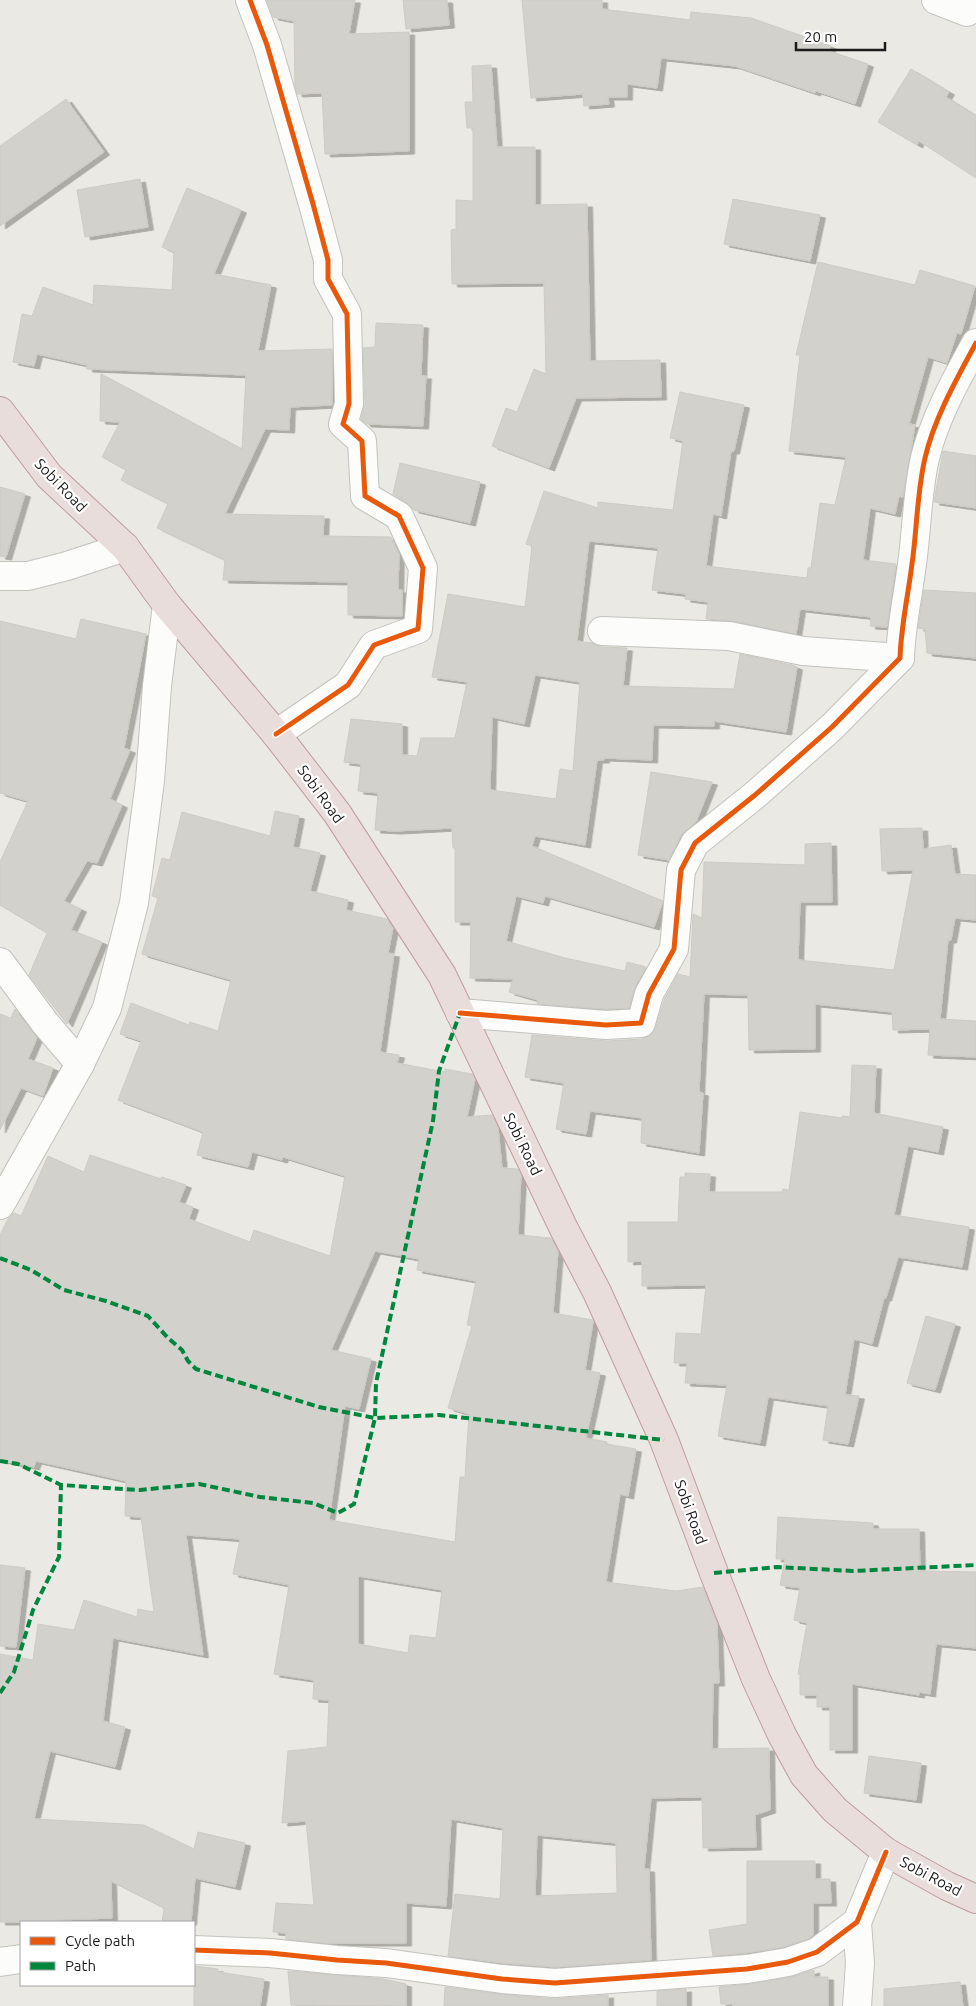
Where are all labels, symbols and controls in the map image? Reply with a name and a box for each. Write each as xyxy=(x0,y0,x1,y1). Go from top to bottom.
scale bar xyxy=(796,20,885,52)
text: 20 m xyxy=(804,28,837,45)
street label: Sobi Road xyxy=(32,455,90,515)
street label: Sobi Road xyxy=(294,762,348,826)
street label: Sobi Road xyxy=(501,1110,545,1178)
street label: Sobi Road xyxy=(672,1478,710,1546)
street label: Sobi Road xyxy=(897,1853,965,1899)
legend xyxy=(20,1921,195,1986)
text: Cycle path xyxy=(65,1932,135,1949)
text: Path xyxy=(65,1957,96,1974)

